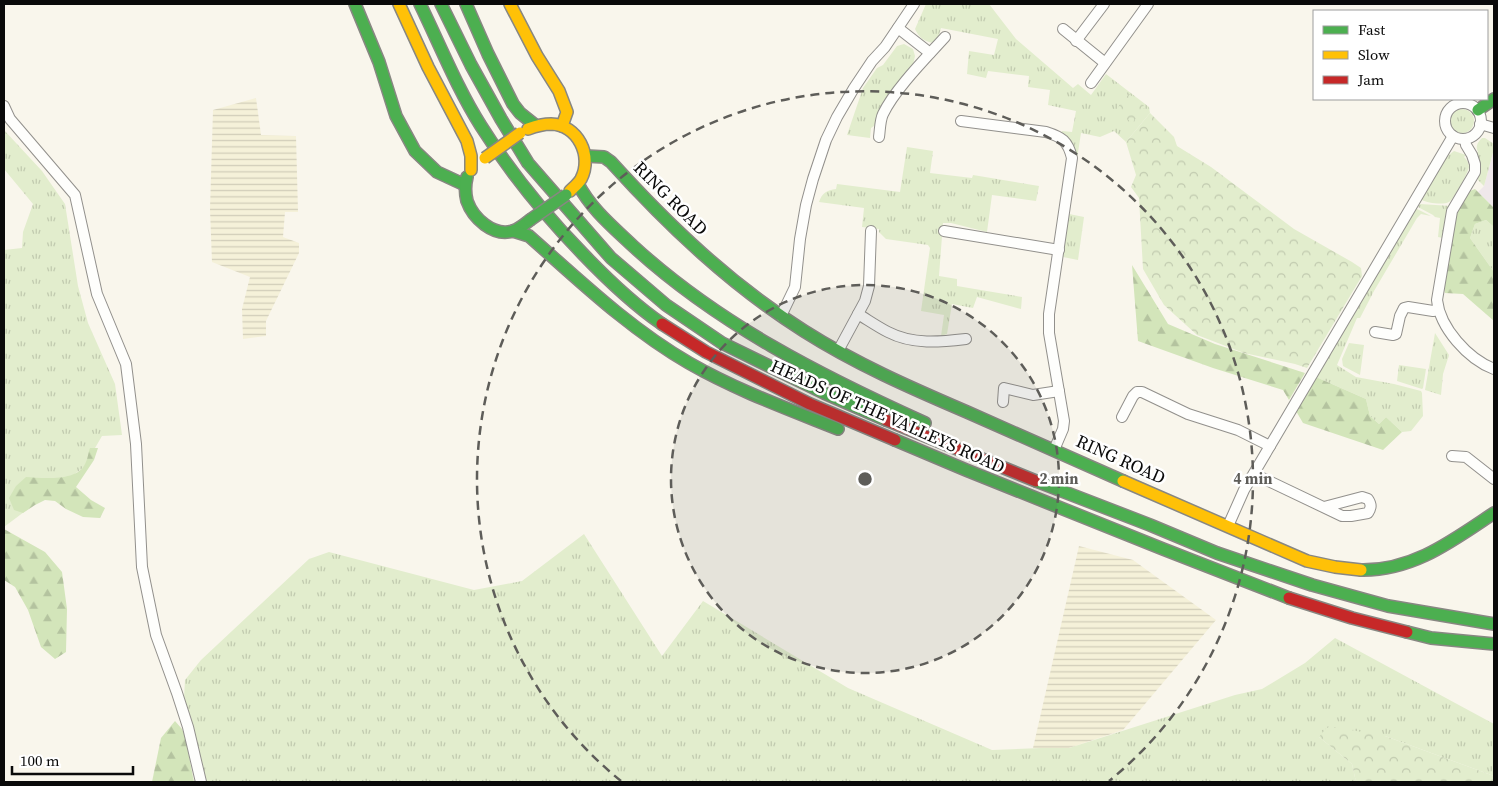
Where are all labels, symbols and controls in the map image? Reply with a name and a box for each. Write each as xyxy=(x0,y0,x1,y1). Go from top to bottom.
legend xyxy=(1313,10,1488,100)
text: Fast xyxy=(1358,19,1385,40)
text: Slow xyxy=(1358,44,1390,65)
text: Jam xyxy=(1357,69,1385,90)
street label: RING ROAD xyxy=(628,155,714,241)
street label: HEADS OF THE VALLEYS ROAD xyxy=(767,353,1009,479)
street label: RING ROAD xyxy=(1072,428,1170,490)
text: 2 min xyxy=(1040,468,1078,489)
text: 4 min xyxy=(1234,468,1272,489)
centre of rings xyxy=(856,470,874,488)
scale bar xyxy=(12,744,134,776)
text: 100 m xyxy=(20,750,60,771)

